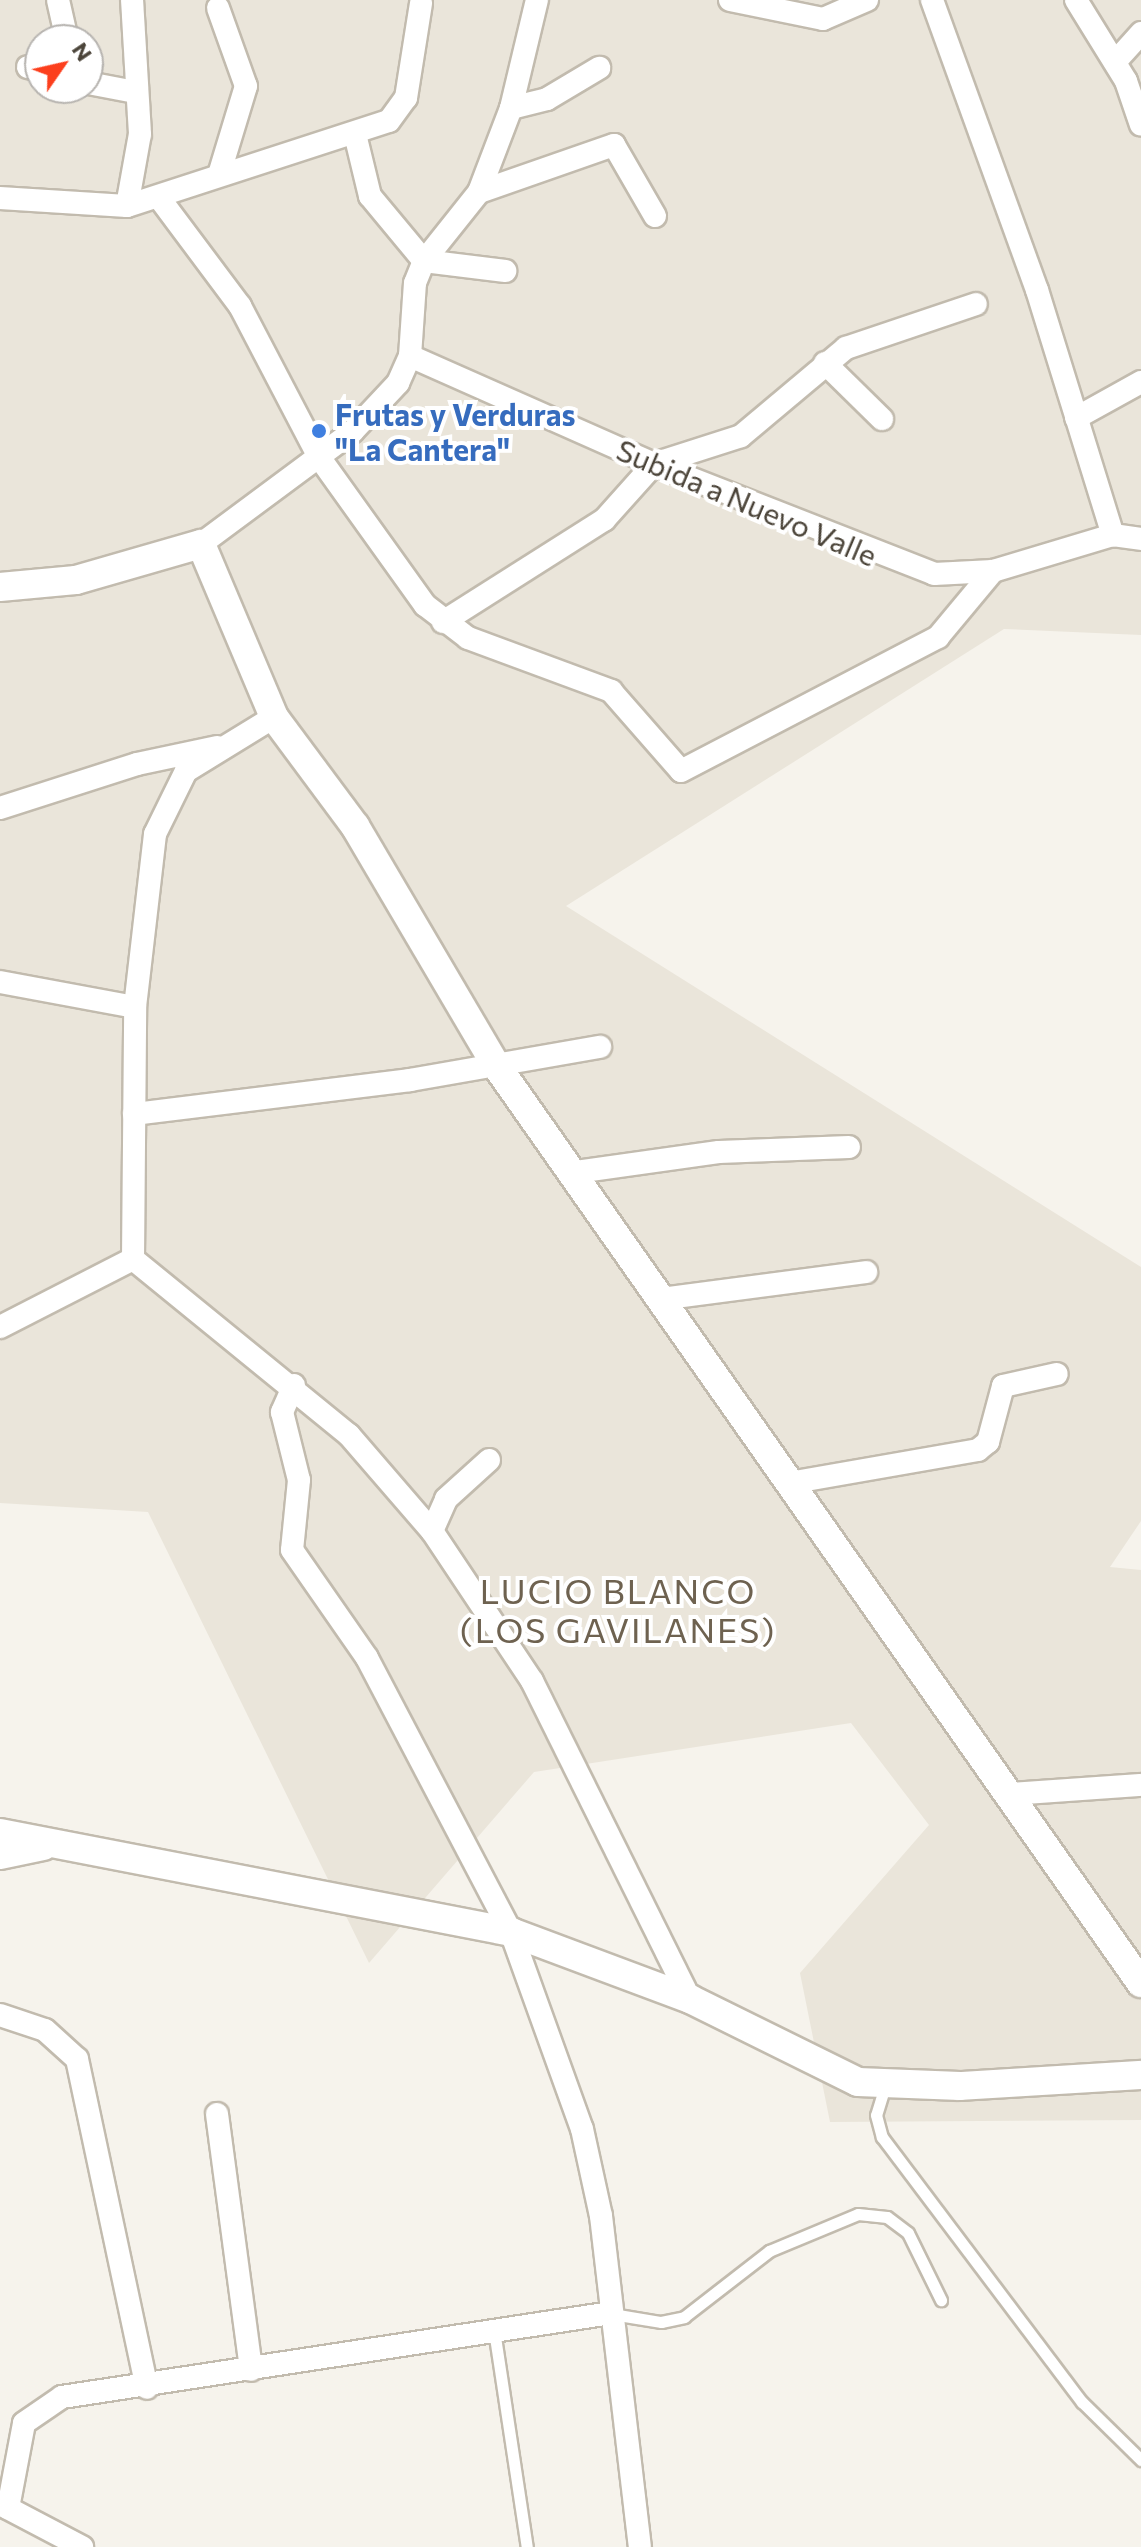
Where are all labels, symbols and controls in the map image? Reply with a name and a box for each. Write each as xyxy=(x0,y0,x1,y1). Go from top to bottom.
north arrow xyxy=(24,24,104,104)
text: N xyxy=(67,37,98,66)
place label: Frutas y Verduras "La Cantera" xyxy=(335,396,575,466)
marker: Frutas y Verduras "La Cantera" xyxy=(310,422,328,440)
street label: Subida a Nuevo Valle xyxy=(612,431,882,573)
district label: LUCIO BLANCO (LOS GAVILANES) xyxy=(460,1570,776,1650)

